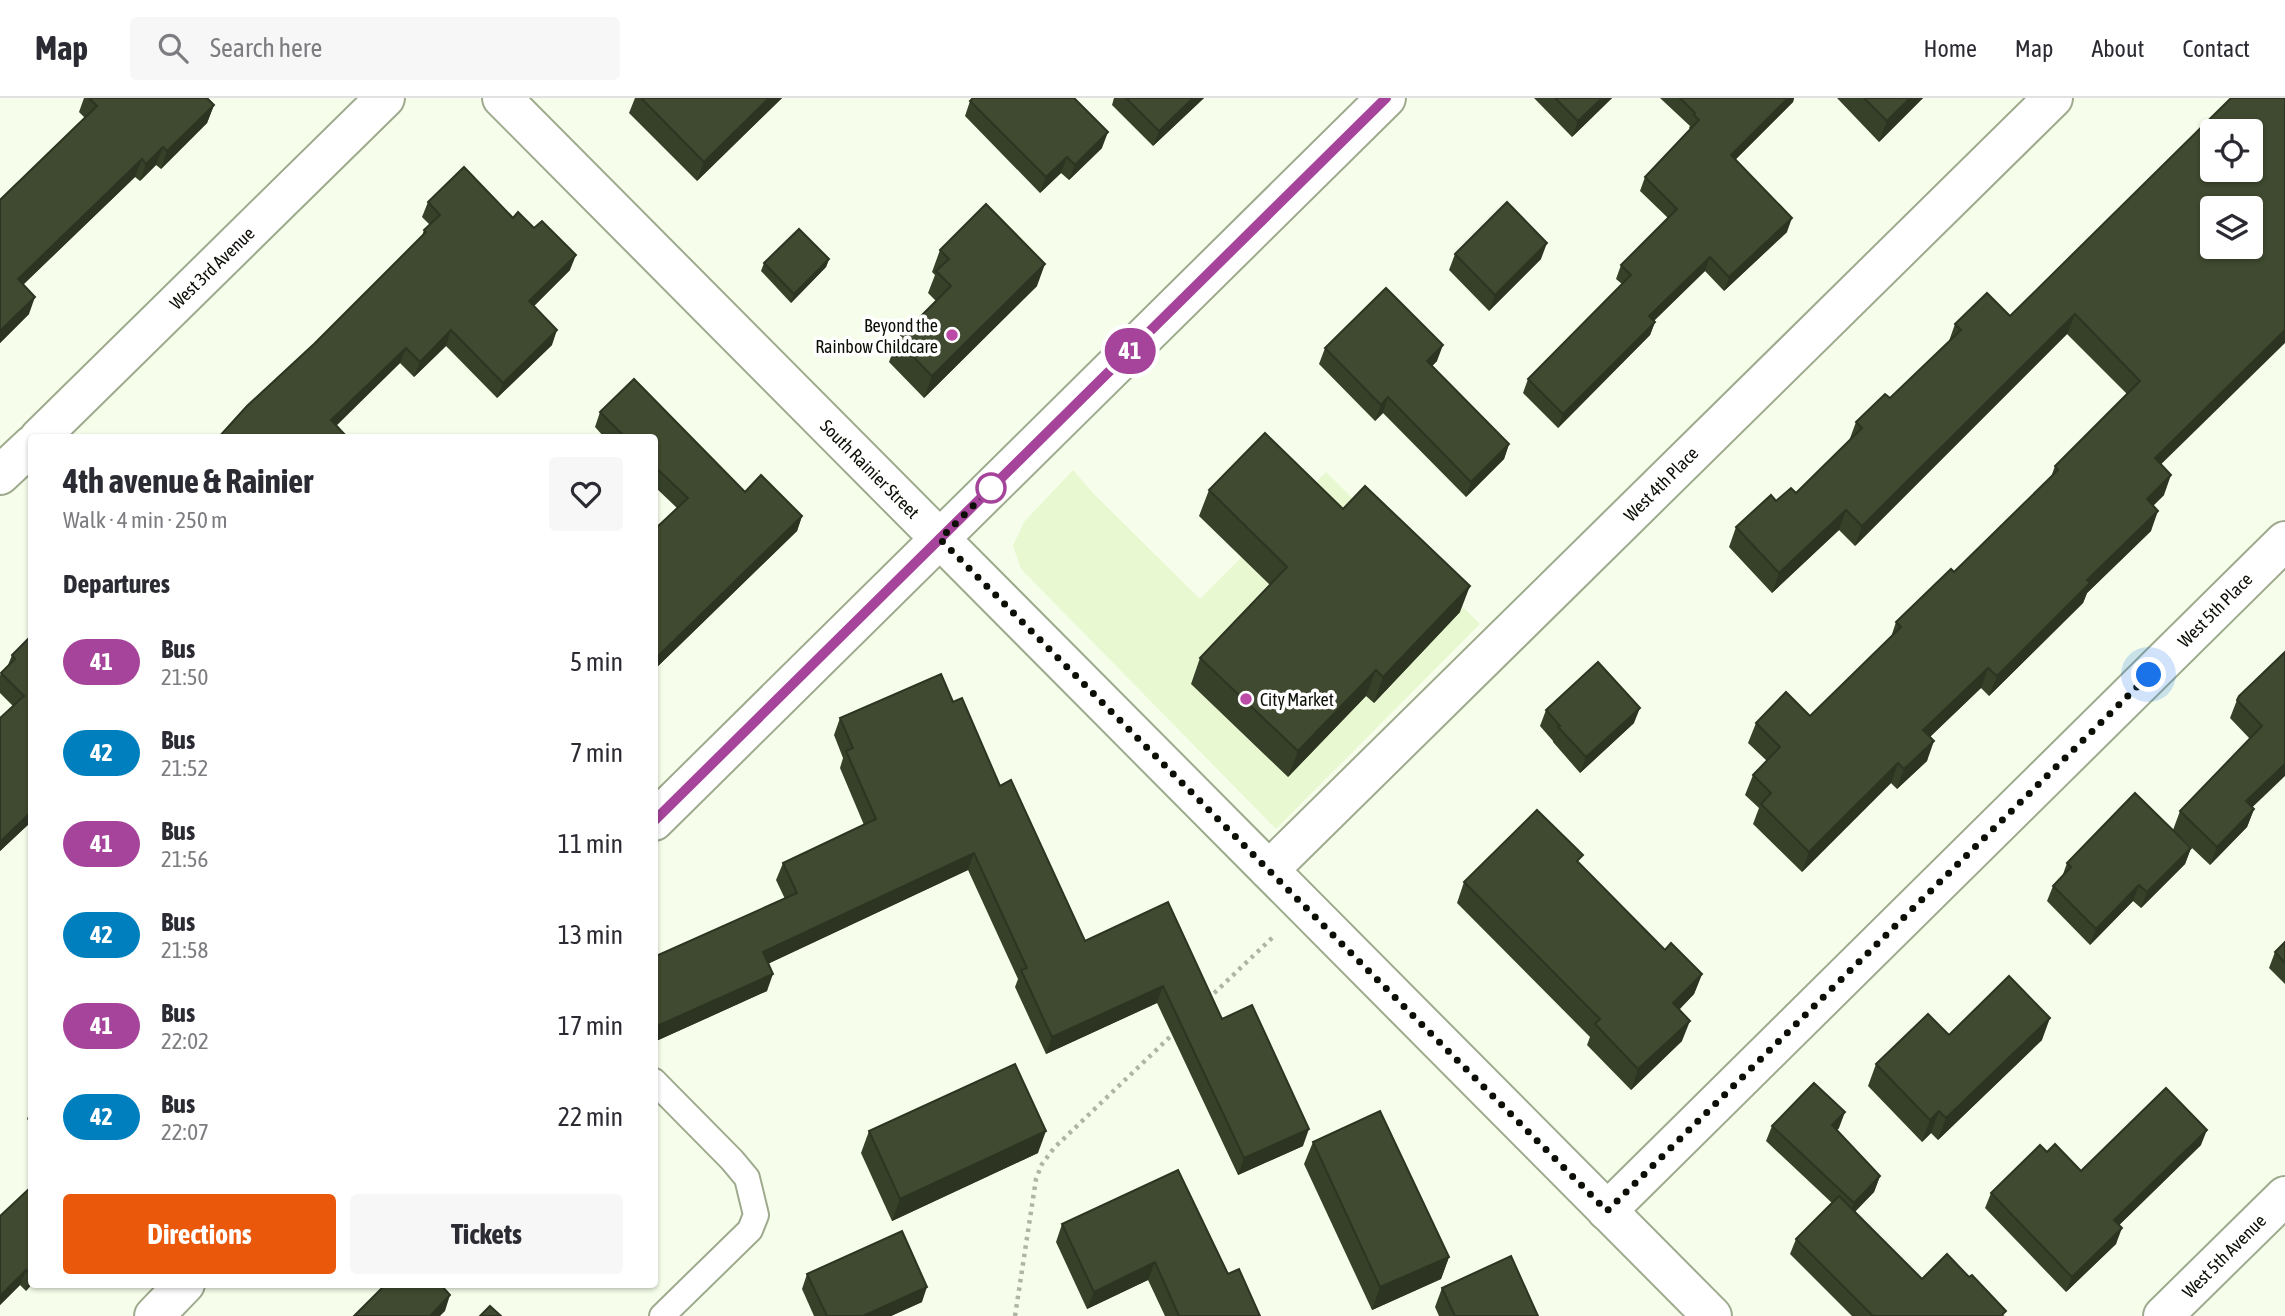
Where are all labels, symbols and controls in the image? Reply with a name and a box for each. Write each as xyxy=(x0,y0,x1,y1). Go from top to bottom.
search box xyxy=(130,17,620,80)
text: Map xyxy=(35,29,88,67)
icon: search xyxy=(154,29,192,67)
text: Search here xyxy=(210,33,322,63)
text: Home xyxy=(1923,35,1977,62)
text: Map xyxy=(2015,35,2053,62)
text: About xyxy=(2091,35,2144,62)
text: Contact xyxy=(2182,35,2250,62)
map controls xyxy=(2200,119,2263,259)
button: locate xyxy=(2200,119,2263,182)
button: layers xyxy=(2200,196,2263,259)
street label: West 3rd Avenue xyxy=(165,222,259,314)
place label: Beyond the Rainbow Childcare xyxy=(815,315,938,357)
marker: Beyond the Rainbow Childcare xyxy=(944,327,960,343)
line badge: 41 xyxy=(1098,328,1162,374)
text: 41 xyxy=(1119,337,1141,364)
street label: South Rainier Street xyxy=(816,415,924,523)
street label: West 4th Place xyxy=(1620,443,1702,525)
button: heart xyxy=(549,457,623,531)
text: 4th avenue & Rainier xyxy=(63,462,313,500)
unlabelled marker xyxy=(976,473,1006,503)
text: Walk · 4 min · 250 m xyxy=(63,507,227,533)
text: Departures xyxy=(63,569,170,599)
street label: West 5th Place xyxy=(2174,569,2256,651)
text: Bus xyxy=(161,634,195,664)
text: 5 min xyxy=(570,647,623,677)
text: 41 xyxy=(90,648,113,675)
your location xyxy=(2131,657,2166,692)
text: 21:50 xyxy=(161,664,208,690)
place label: City Market xyxy=(1260,689,1334,710)
marker: City Market xyxy=(1238,691,1254,707)
text: Bus xyxy=(161,725,195,755)
text: 7 min xyxy=(570,738,623,768)
text: 42 xyxy=(90,739,113,766)
text: 21:52 xyxy=(161,755,208,781)
text: Bus xyxy=(161,816,195,846)
text: 11 min xyxy=(558,829,623,859)
text: 41 xyxy=(90,830,113,857)
text: 21:56 xyxy=(161,846,208,872)
text: Bus xyxy=(161,907,195,937)
text: 13 min xyxy=(558,920,623,950)
text: 42 xyxy=(90,921,113,948)
text: 21:58 xyxy=(161,937,208,963)
text: Bus xyxy=(161,998,195,1028)
text: 17 min xyxy=(558,1011,623,1041)
text: 41 xyxy=(90,1012,113,1039)
text: 22:02 xyxy=(161,1028,209,1054)
text: Bus xyxy=(161,1089,195,1119)
text: 22 min xyxy=(558,1102,623,1132)
text: 42 xyxy=(90,1103,113,1130)
text: 22:07 xyxy=(161,1119,209,1145)
button: Directions xyxy=(63,1194,336,1274)
button: Tickets xyxy=(350,1194,623,1274)
street label: West 5th Avenue xyxy=(2178,1210,2270,1302)

